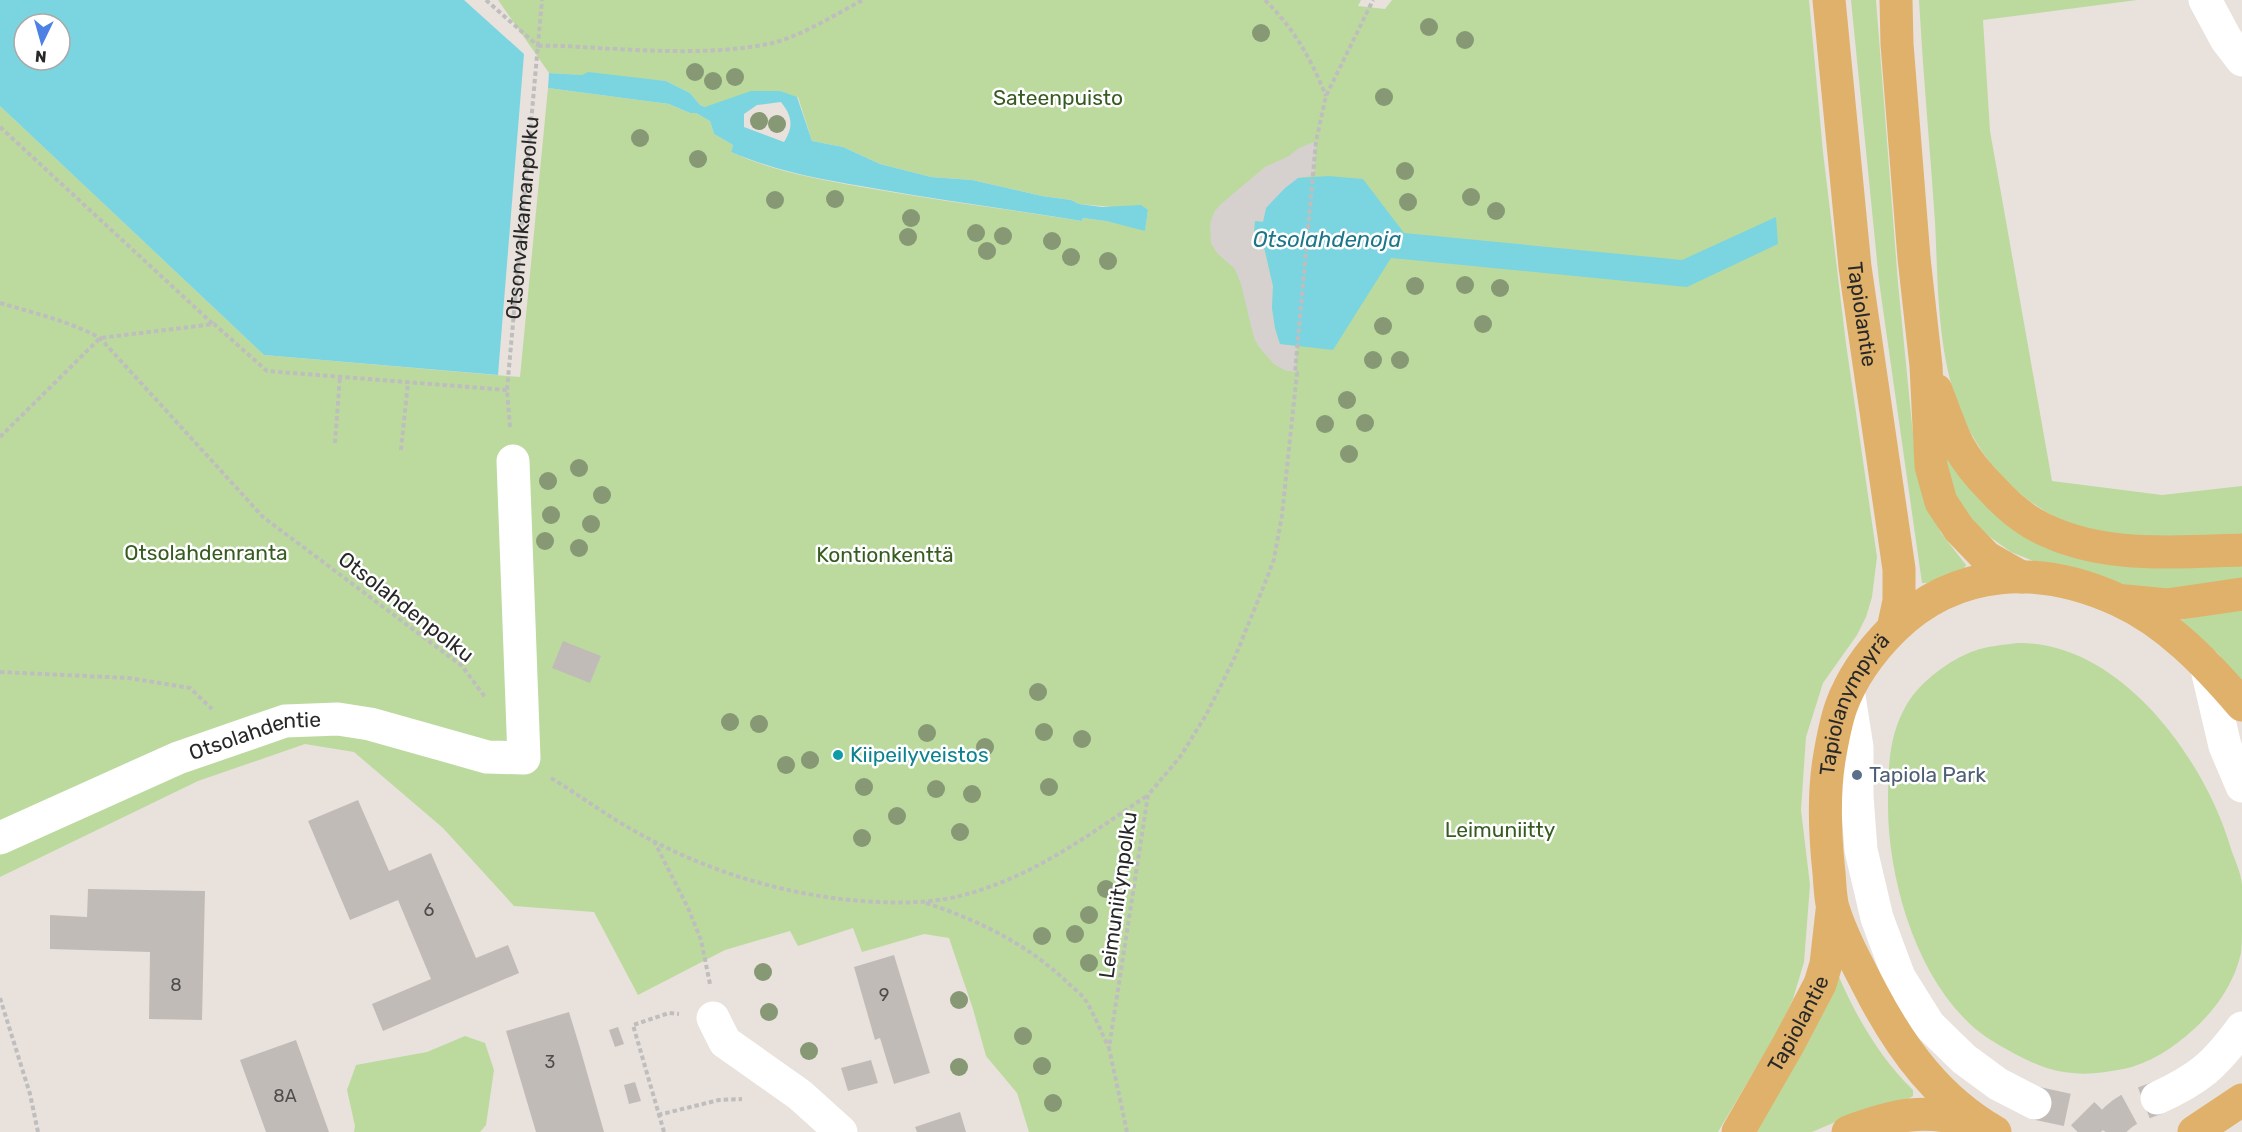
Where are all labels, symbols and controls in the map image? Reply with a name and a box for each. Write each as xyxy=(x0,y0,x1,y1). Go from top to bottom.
north arrow xyxy=(12,12,72,72)
text: N xyxy=(34,46,47,66)
park label: Sateenpuisto xyxy=(993,85,1123,110)
street label: Otsonvalkamanpolku xyxy=(500,115,544,320)
water label: Otsolahdenoja xyxy=(1253,226,1401,253)
street label: Tapiolantie xyxy=(1843,261,1882,368)
park label: Otsolahdenranta xyxy=(124,540,288,565)
park label: Kontionkenttä xyxy=(816,542,954,567)
street label: Otsolahdenpolku xyxy=(334,546,479,667)
street label: Tapiolanympyrä xyxy=(1814,628,1895,777)
street label: Otsolahdentie xyxy=(186,707,321,765)
place label: Kiipeilyveistos xyxy=(850,742,989,767)
marker: Kiipeilyveistos xyxy=(831,748,845,762)
place label: Tapiola Park xyxy=(1869,762,1986,787)
marker: Tapiola Park xyxy=(1850,768,1864,782)
street label: Leimuniitynpolku xyxy=(1093,810,1142,980)
park label: Leimuniitty xyxy=(1445,817,1556,842)
house number: 6 xyxy=(424,899,435,921)
street label: Tapiolantie xyxy=(1762,973,1834,1076)
house number: 8 xyxy=(170,974,182,996)
house number: 9 xyxy=(879,984,889,1006)
house number: 3 xyxy=(545,1051,555,1073)
house number: 8A xyxy=(273,1085,297,1107)

